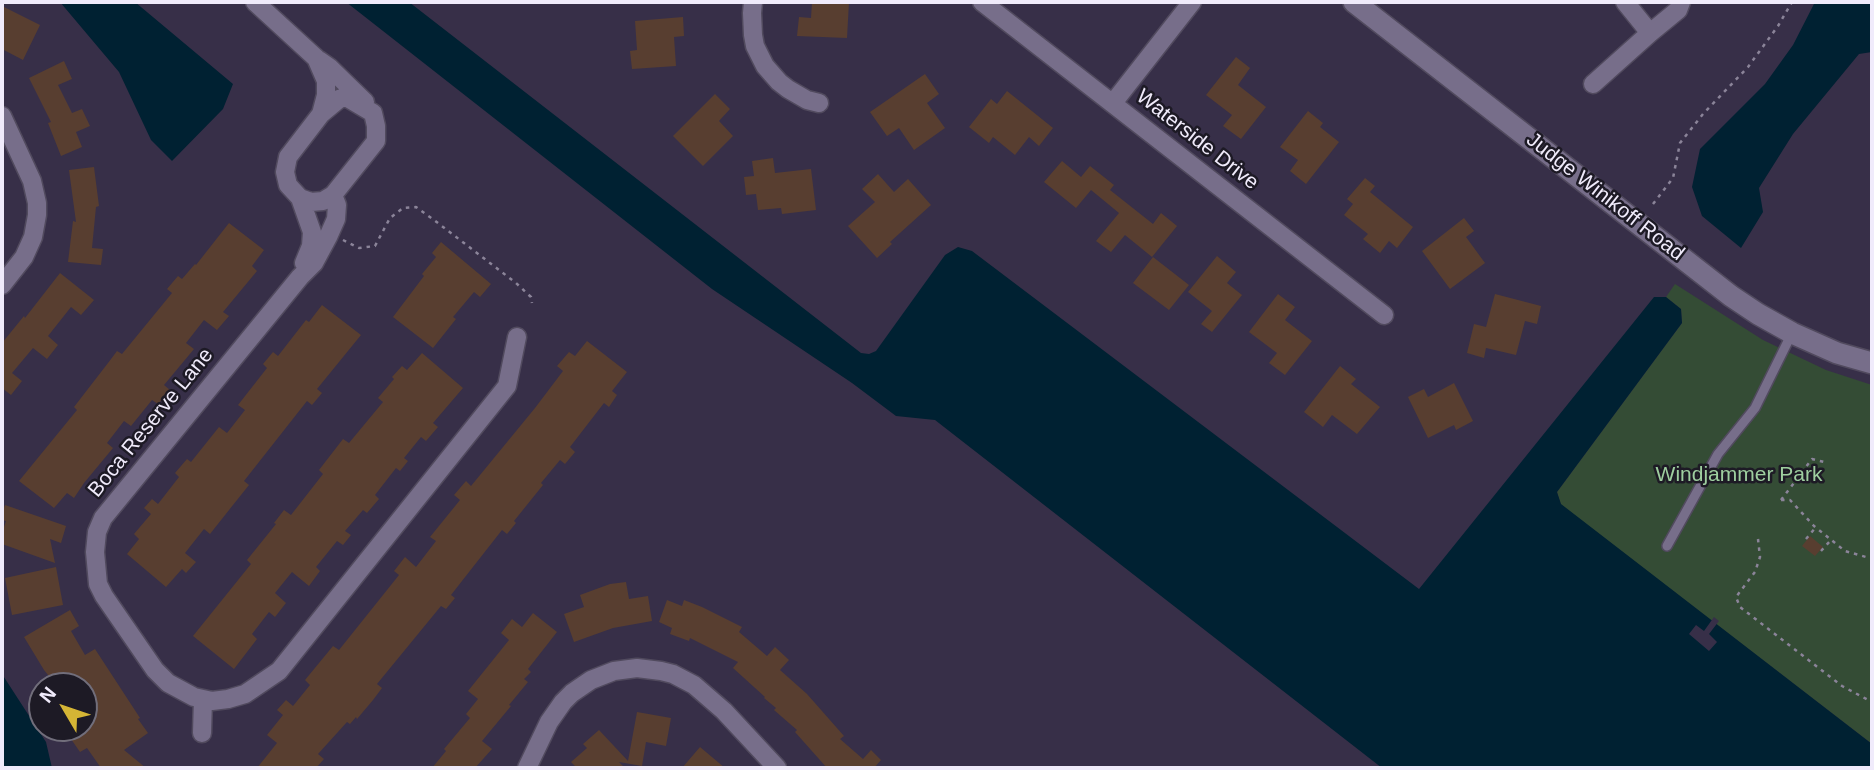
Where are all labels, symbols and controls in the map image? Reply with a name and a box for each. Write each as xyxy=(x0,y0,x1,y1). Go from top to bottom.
street label: Waterside Drive xyxy=(1131,84,1263,196)
street label: Judge Winikoff Road xyxy=(1521,128,1689,266)
street label: Boca Reserve Lane xyxy=(83,343,219,503)
park label: Windjammer Park xyxy=(1656,462,1822,488)
north arrow xyxy=(28,672,98,742)
text: N xyxy=(35,683,60,707)

